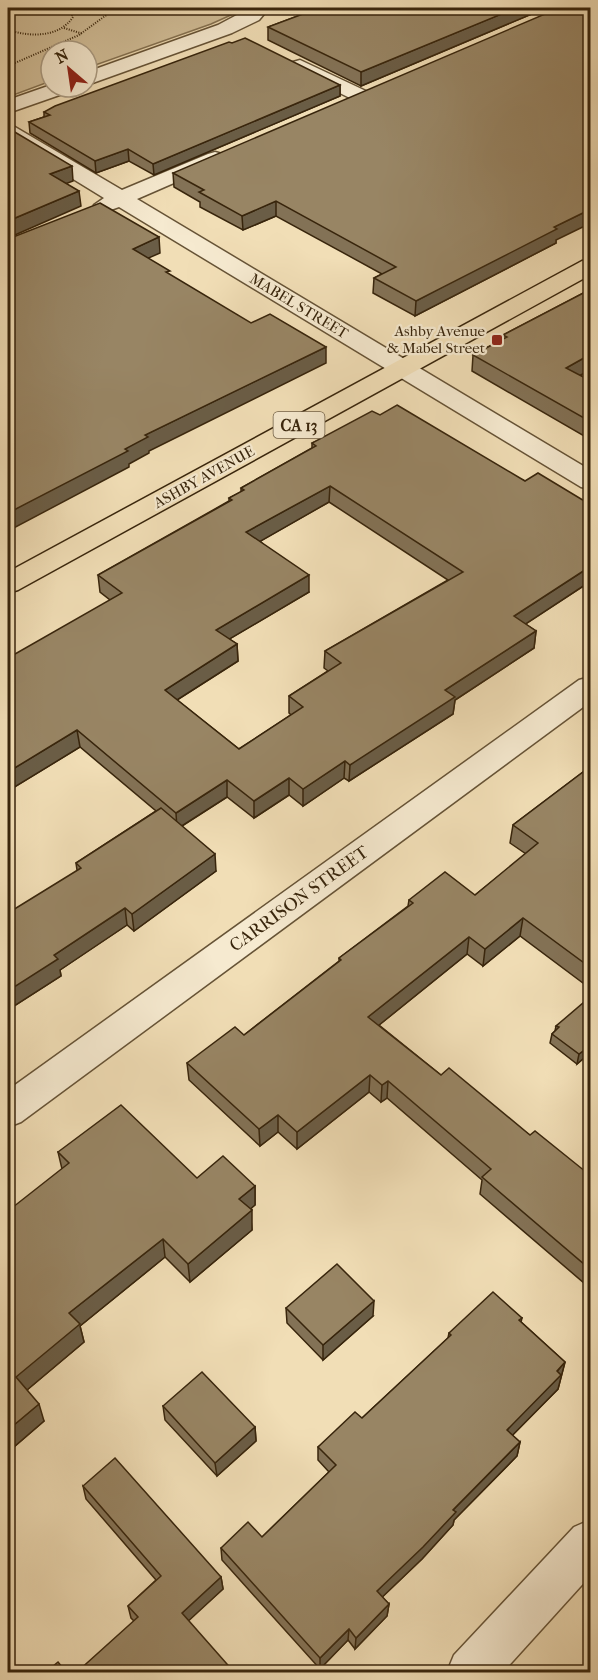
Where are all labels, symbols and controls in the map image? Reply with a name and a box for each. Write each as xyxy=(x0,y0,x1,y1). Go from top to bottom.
north arrow xyxy=(39,39,99,99)
text: N xyxy=(52,45,73,68)
street label: MABEL STREET xyxy=(246,270,352,343)
place label: Ashby Avenue & Mabel Street xyxy=(387,322,486,357)
marker: Ashby Avenue & Mabel Street xyxy=(490,333,504,347)
road number: CA 13 xyxy=(274,412,324,438)
street label: ASHBY AVENUE xyxy=(150,442,257,513)
street label: CARRISON STREET xyxy=(226,841,373,956)

